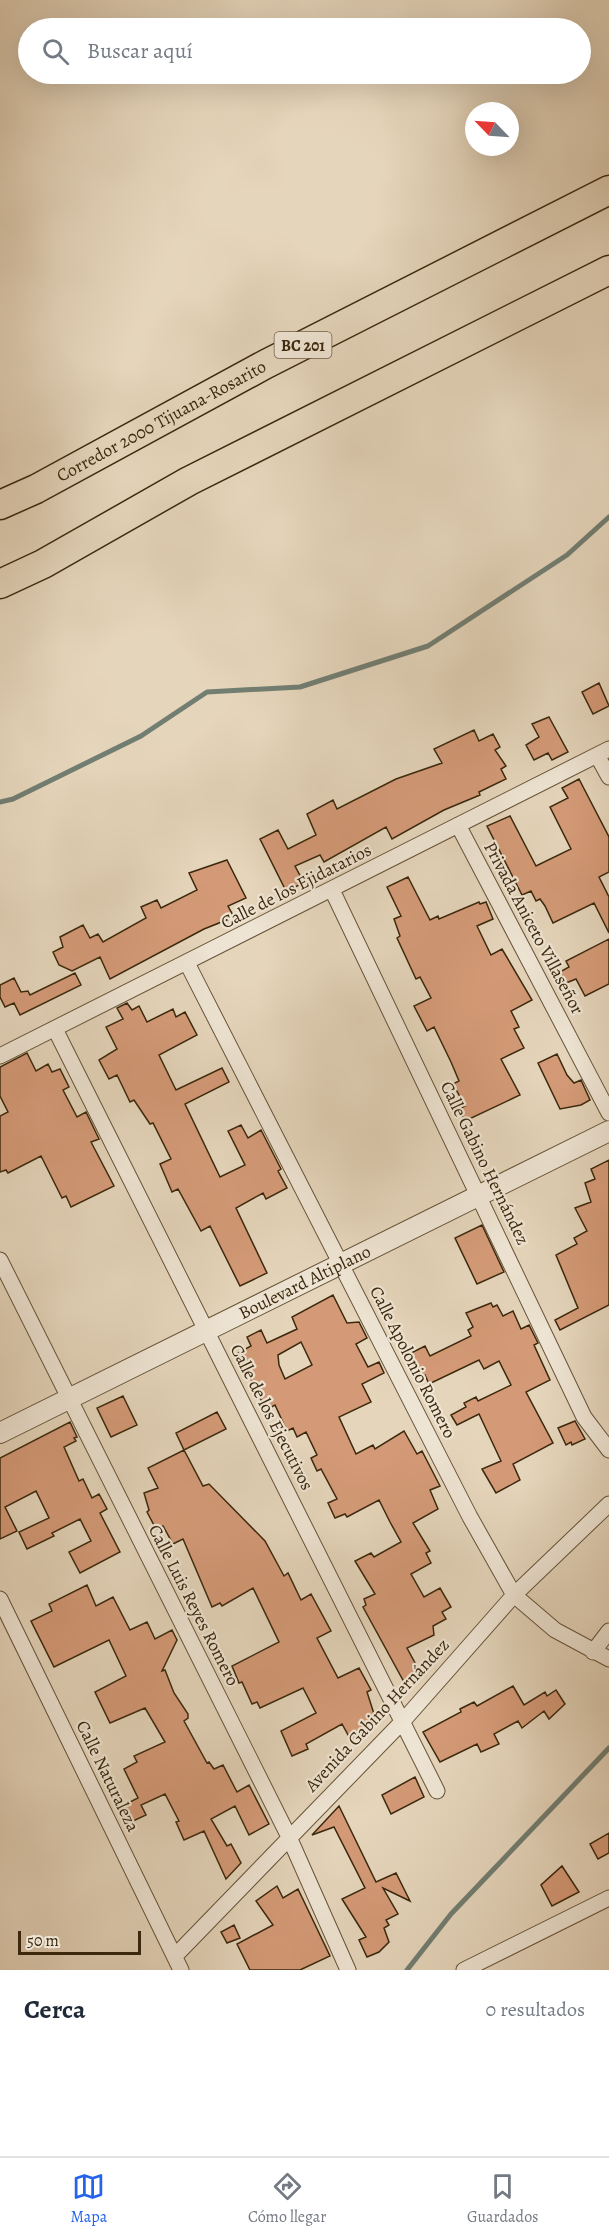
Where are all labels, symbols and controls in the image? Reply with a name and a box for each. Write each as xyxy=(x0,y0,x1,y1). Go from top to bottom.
search box xyxy=(18,18,591,84)
icon: search xyxy=(39,35,72,68)
text: Buscar aquí xyxy=(87,36,193,66)
north arrow xyxy=(465,102,519,156)
road number: BC 201 xyxy=(274,332,332,358)
street label: Corredor 2000 Tijuana-Rosarito xyxy=(52,354,270,488)
street label: Calle de los Ejidatarios xyxy=(216,838,376,934)
street label: Privada Aniceto Villaseñor xyxy=(478,838,590,1019)
street label: Calle Gabino Hernández xyxy=(435,1077,535,1249)
street label: Boulevard Altiplano xyxy=(234,1239,375,1325)
street label: Calle Apolonio Romero xyxy=(364,1282,462,1442)
street label: Calle de los Ejecutivos xyxy=(225,1340,319,1494)
street label: Calle Luis Reyes Romero xyxy=(143,1520,245,1690)
street label: Avenida Gabino Hernández xyxy=(299,1633,455,1798)
street label: Calle Naturaleza xyxy=(71,1716,146,1836)
scale bar xyxy=(18,1928,141,1956)
text: 50 m xyxy=(27,1930,59,1952)
text: Cerca xyxy=(24,1992,86,2027)
text: 0 resultados xyxy=(486,1996,585,2023)
tab: Mapa xyxy=(70,2170,107,2228)
tab: Cómo llegar xyxy=(248,2170,326,2228)
tab: Guardados xyxy=(467,2170,539,2228)

